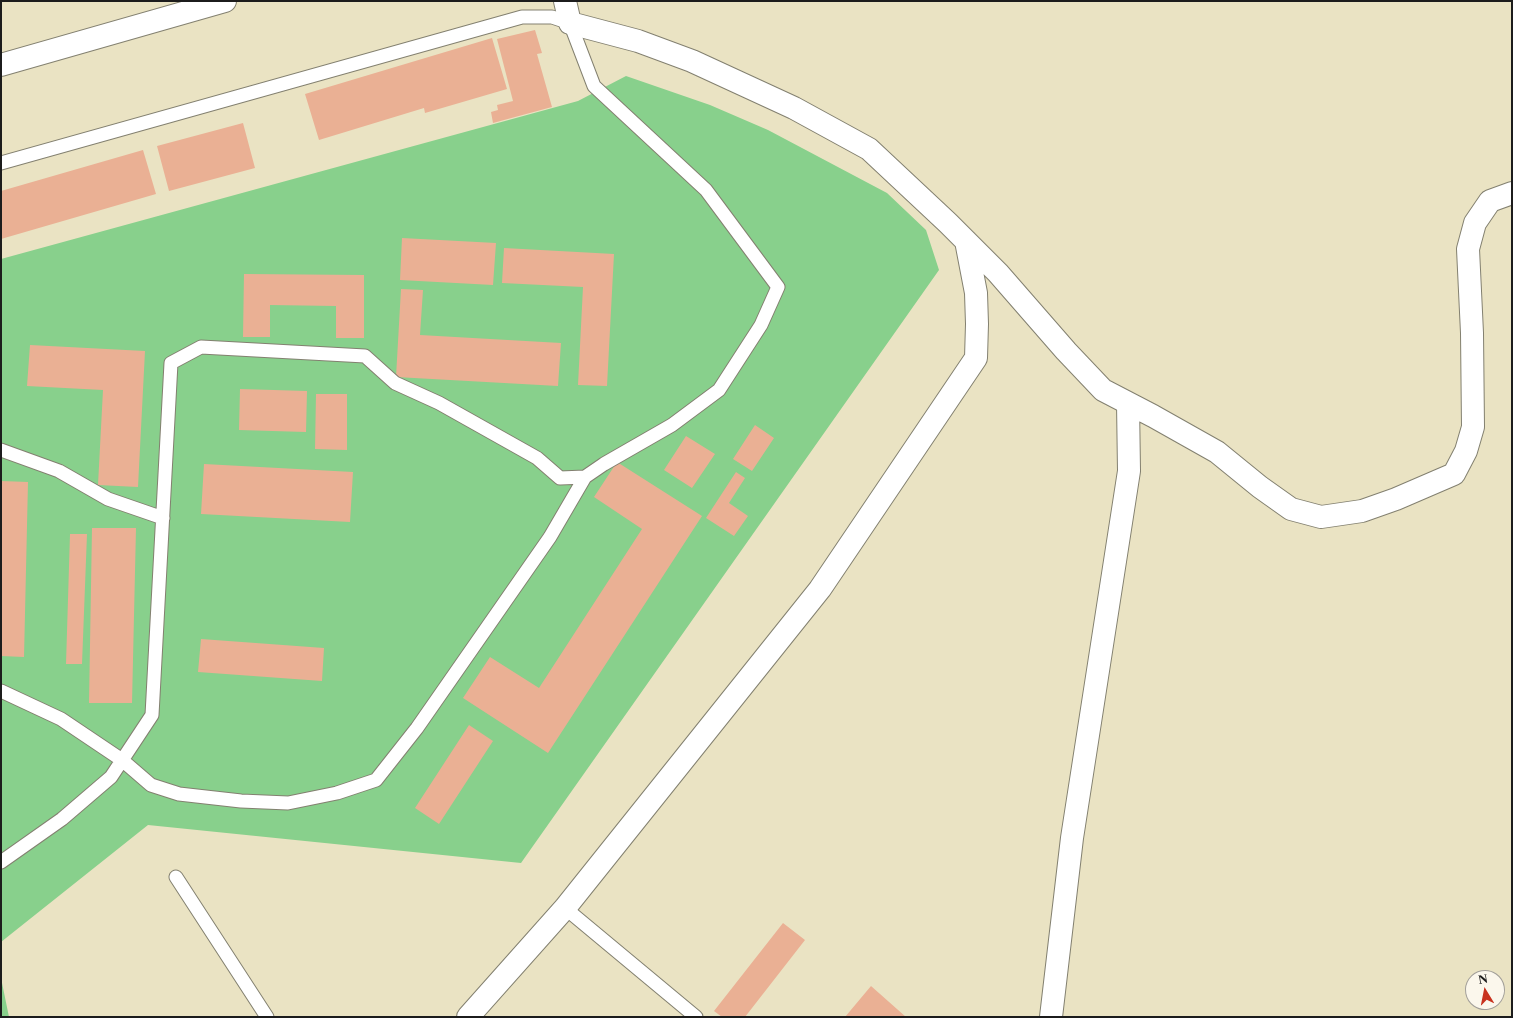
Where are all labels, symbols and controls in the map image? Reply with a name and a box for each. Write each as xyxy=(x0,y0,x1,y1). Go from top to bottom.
north arrow xyxy=(1465,970,1505,1010)
text: N xyxy=(1477,971,1489,987)

